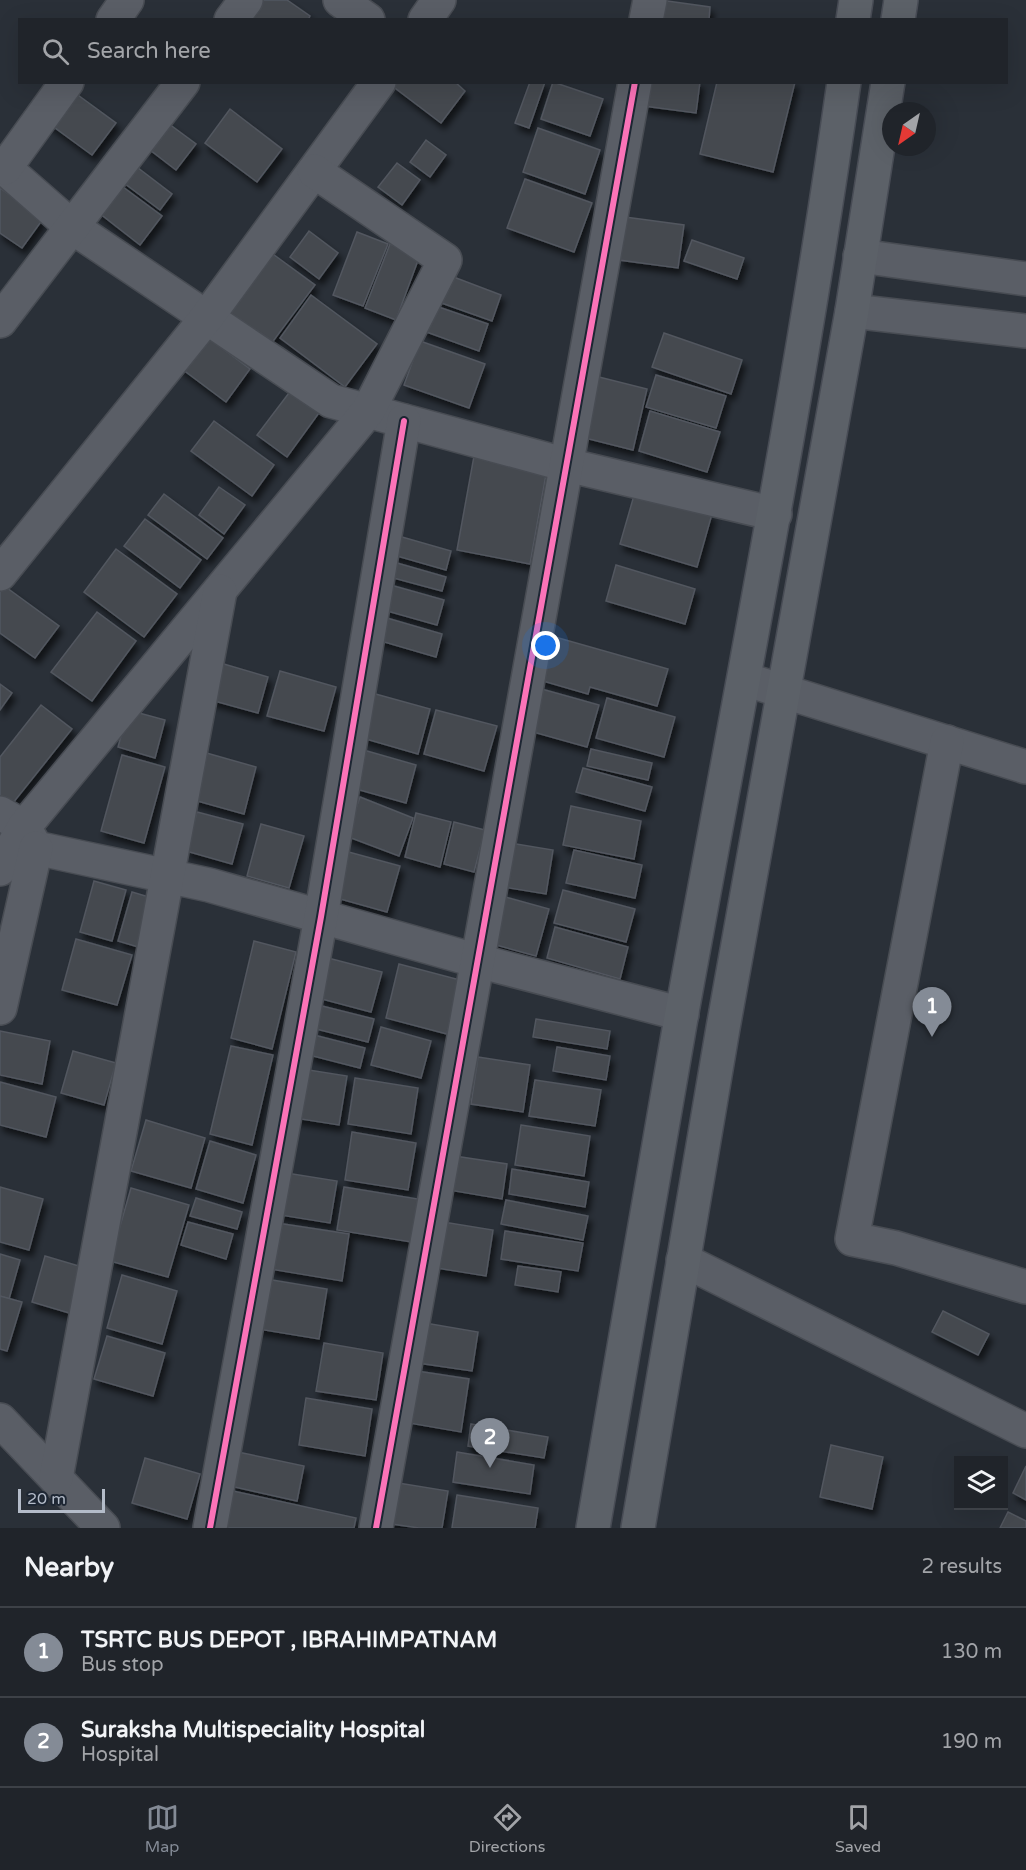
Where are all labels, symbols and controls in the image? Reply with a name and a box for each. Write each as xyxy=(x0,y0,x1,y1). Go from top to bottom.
search box xyxy=(18,18,1008,84)
icon: search xyxy=(39,35,72,68)
text: Search here xyxy=(87,38,211,64)
north arrow xyxy=(882,102,936,156)
your location xyxy=(531,631,560,660)
pin: 1 xyxy=(912,988,952,1037)
pin: 2 xyxy=(470,1418,510,1468)
map controls xyxy=(954,1456,1008,1510)
button: layers xyxy=(954,1456,1008,1510)
scale bar xyxy=(18,1486,105,1514)
text: 20 m xyxy=(27,1489,66,1509)
text: Nearby xyxy=(24,1552,114,1583)
text: 2 results xyxy=(922,1555,1002,1579)
text: TSRTC BUS DEPOT , IBRAHIMPATNAM xyxy=(81,1627,497,1653)
text: 1 xyxy=(37,1640,50,1664)
text: 130 m xyxy=(941,1640,1002,1664)
text: Bus stop xyxy=(81,1653,164,1677)
text: Suraksha Multispeciality Hospital xyxy=(81,1717,425,1743)
text: 2 xyxy=(37,1730,50,1754)
text: 190 m xyxy=(941,1730,1002,1754)
text: Hospital xyxy=(81,1743,159,1767)
tab: Map xyxy=(145,1801,179,1857)
tab: Directions xyxy=(469,1801,545,1857)
tab: Saved xyxy=(835,1801,881,1857)

